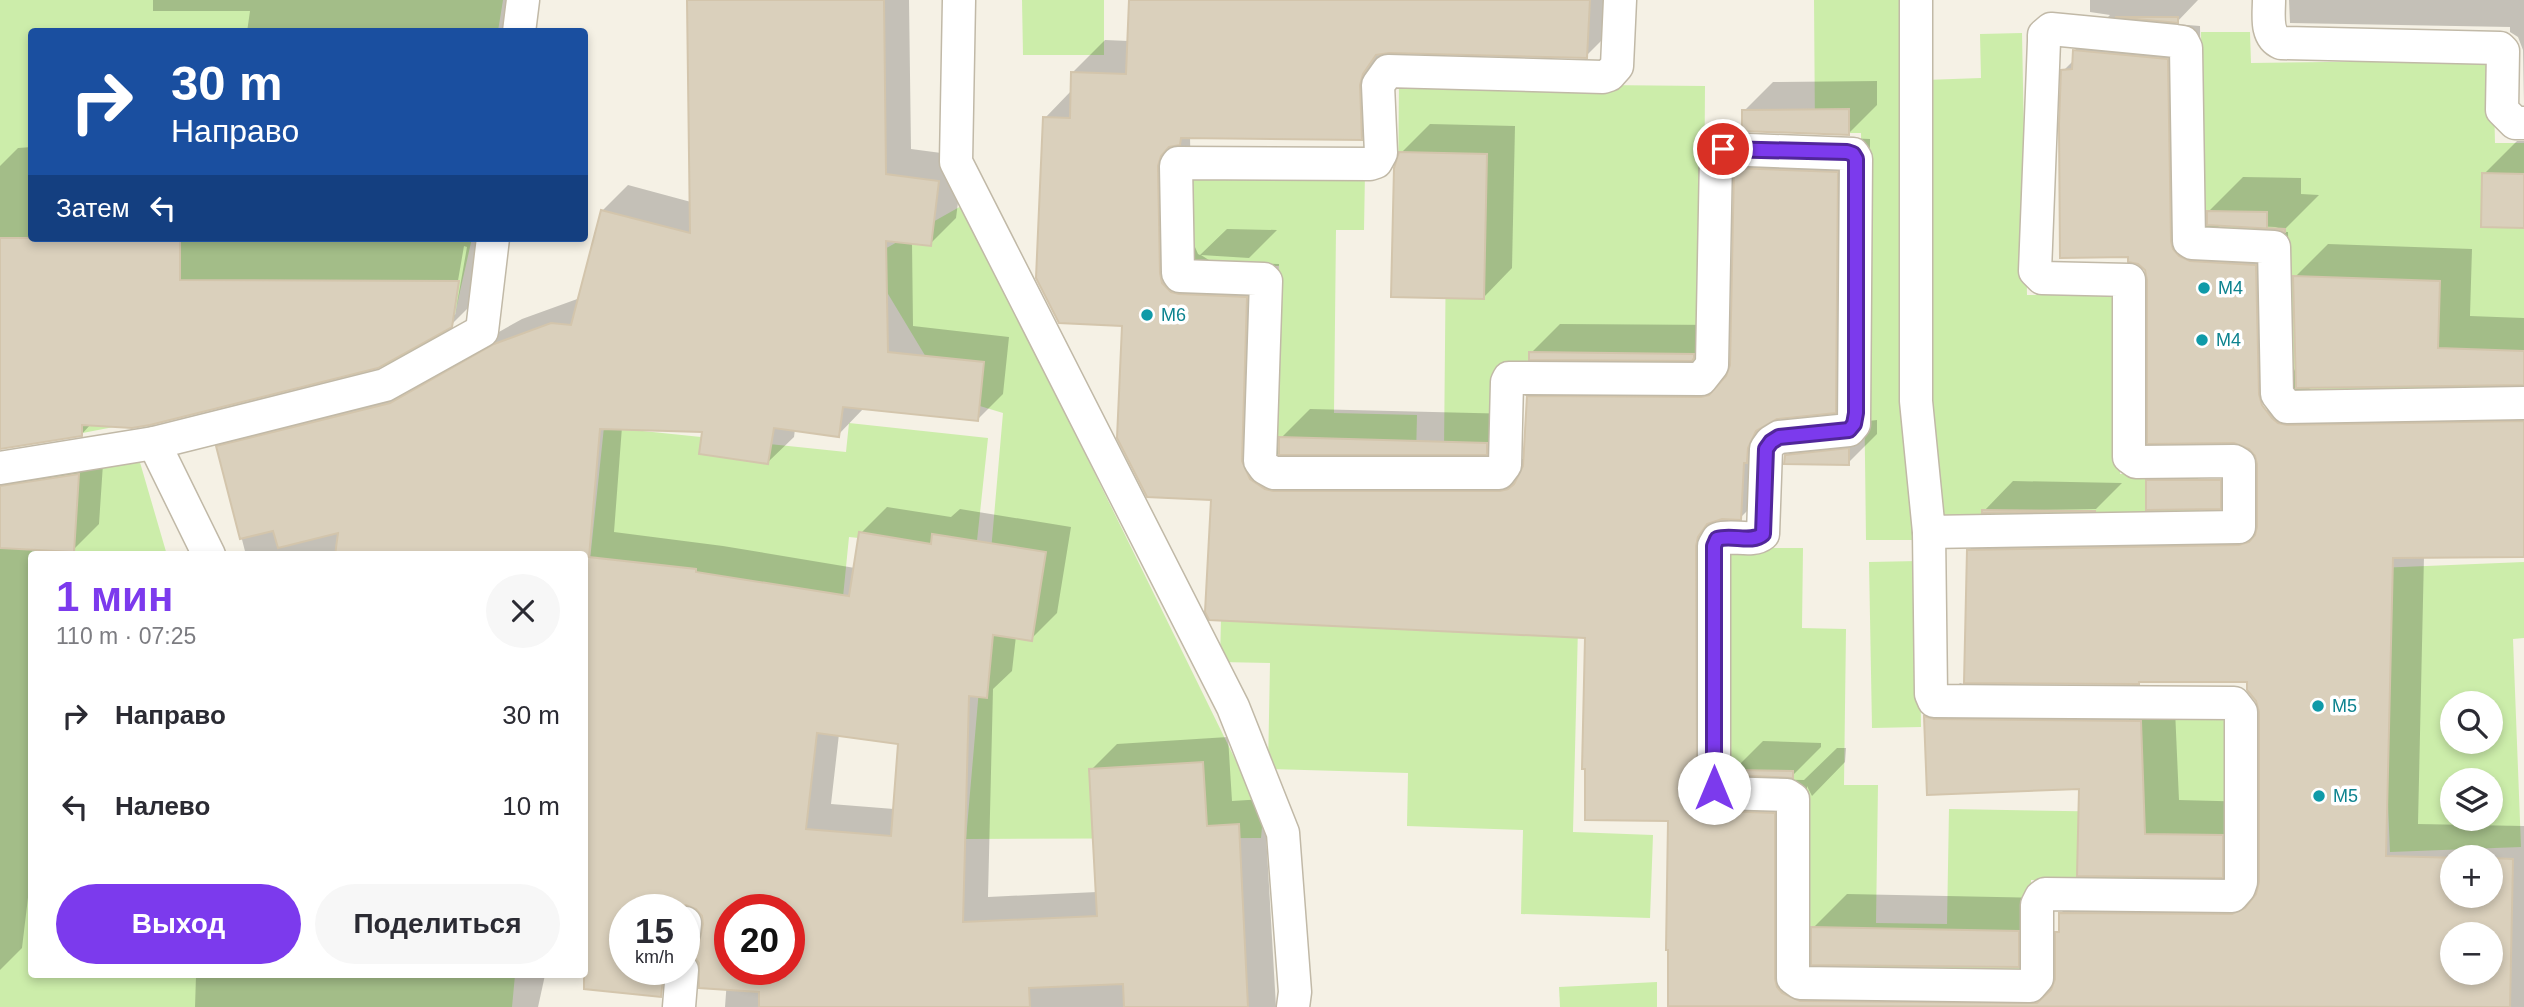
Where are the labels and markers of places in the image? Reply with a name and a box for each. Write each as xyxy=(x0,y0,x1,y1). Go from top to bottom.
pin xyxy=(1693,119,1753,179)
place label: М4 xyxy=(2218,278,2243,298)
marker: М4 xyxy=(2196,280,2212,296)
place label: М6 xyxy=(1161,305,1186,325)
marker: М6 xyxy=(1139,307,1155,323)
place label: M4 xyxy=(2216,330,2241,350)
marker: M4 xyxy=(2194,332,2210,348)
place label: М5 xyxy=(2332,696,2357,716)
marker: М5 xyxy=(2310,698,2326,714)
place label: M5 xyxy=(2333,786,2358,806)
marker: M5 xyxy=(2311,788,2327,804)

